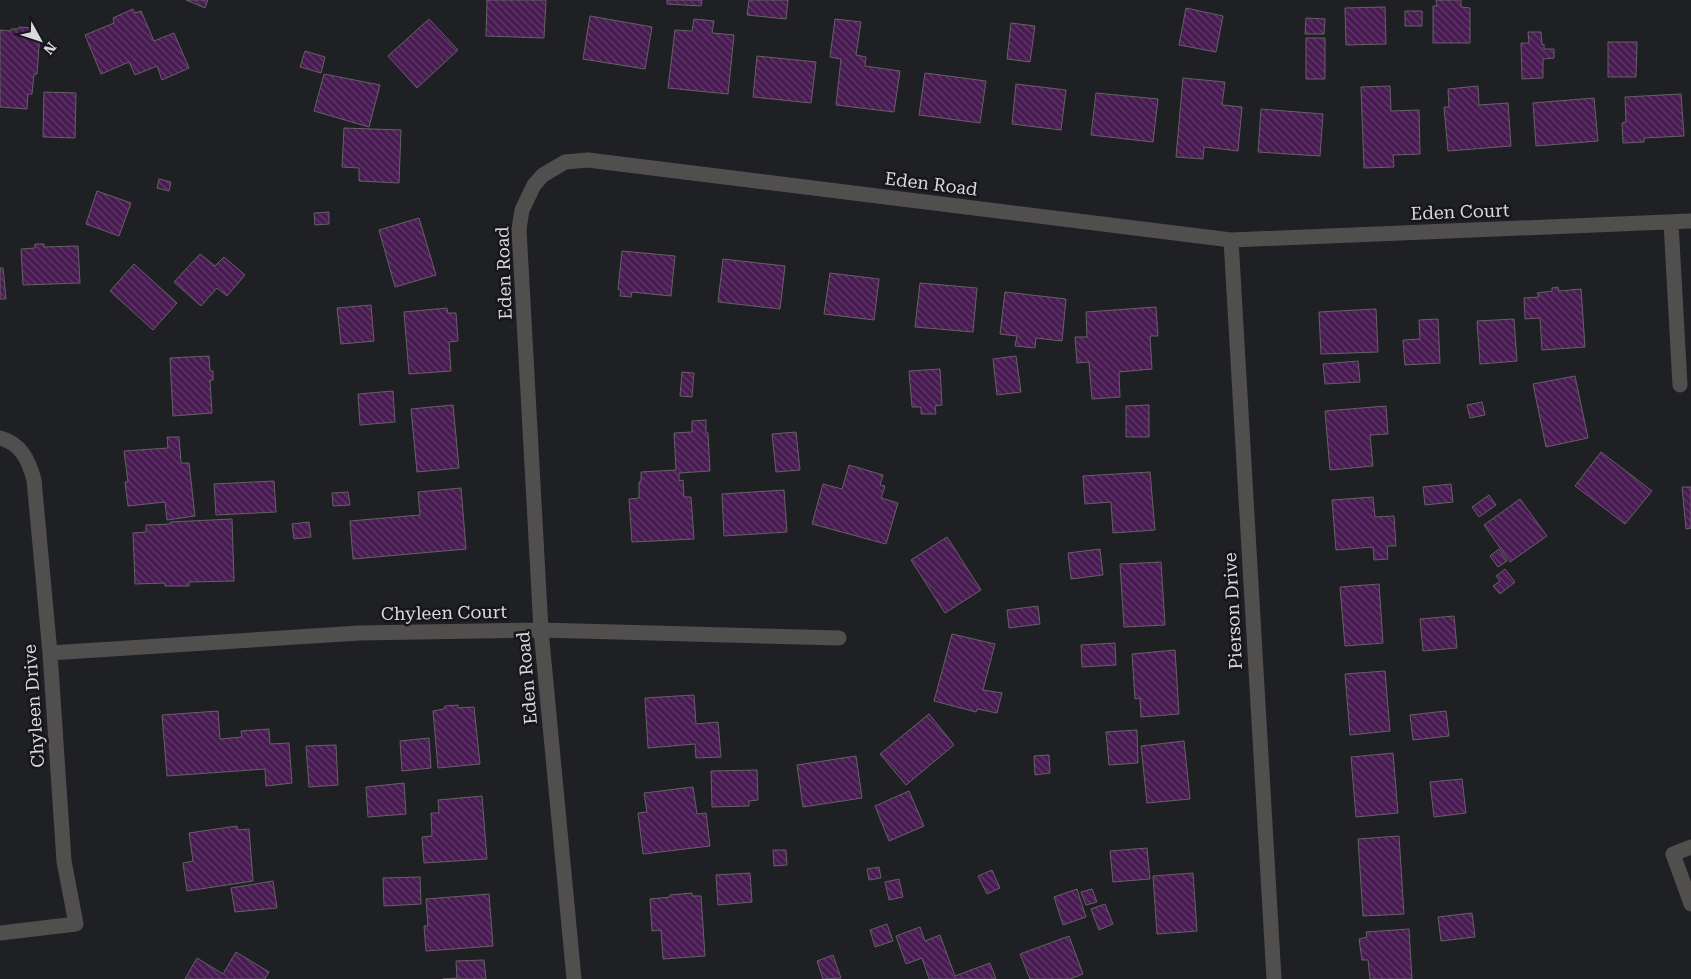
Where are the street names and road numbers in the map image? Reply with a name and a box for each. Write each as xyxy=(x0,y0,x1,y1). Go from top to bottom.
street label: Eden Road xyxy=(883,167,979,200)
street label: Eden Court xyxy=(1410,199,1510,224)
street label: Eden Road xyxy=(491,225,516,320)
street label: Pierson Drive xyxy=(1219,552,1246,670)
street label: Chyleen Court xyxy=(381,601,508,624)
street label: Eden Road xyxy=(512,630,541,725)
street label: Chyleen Drive xyxy=(19,644,48,768)

